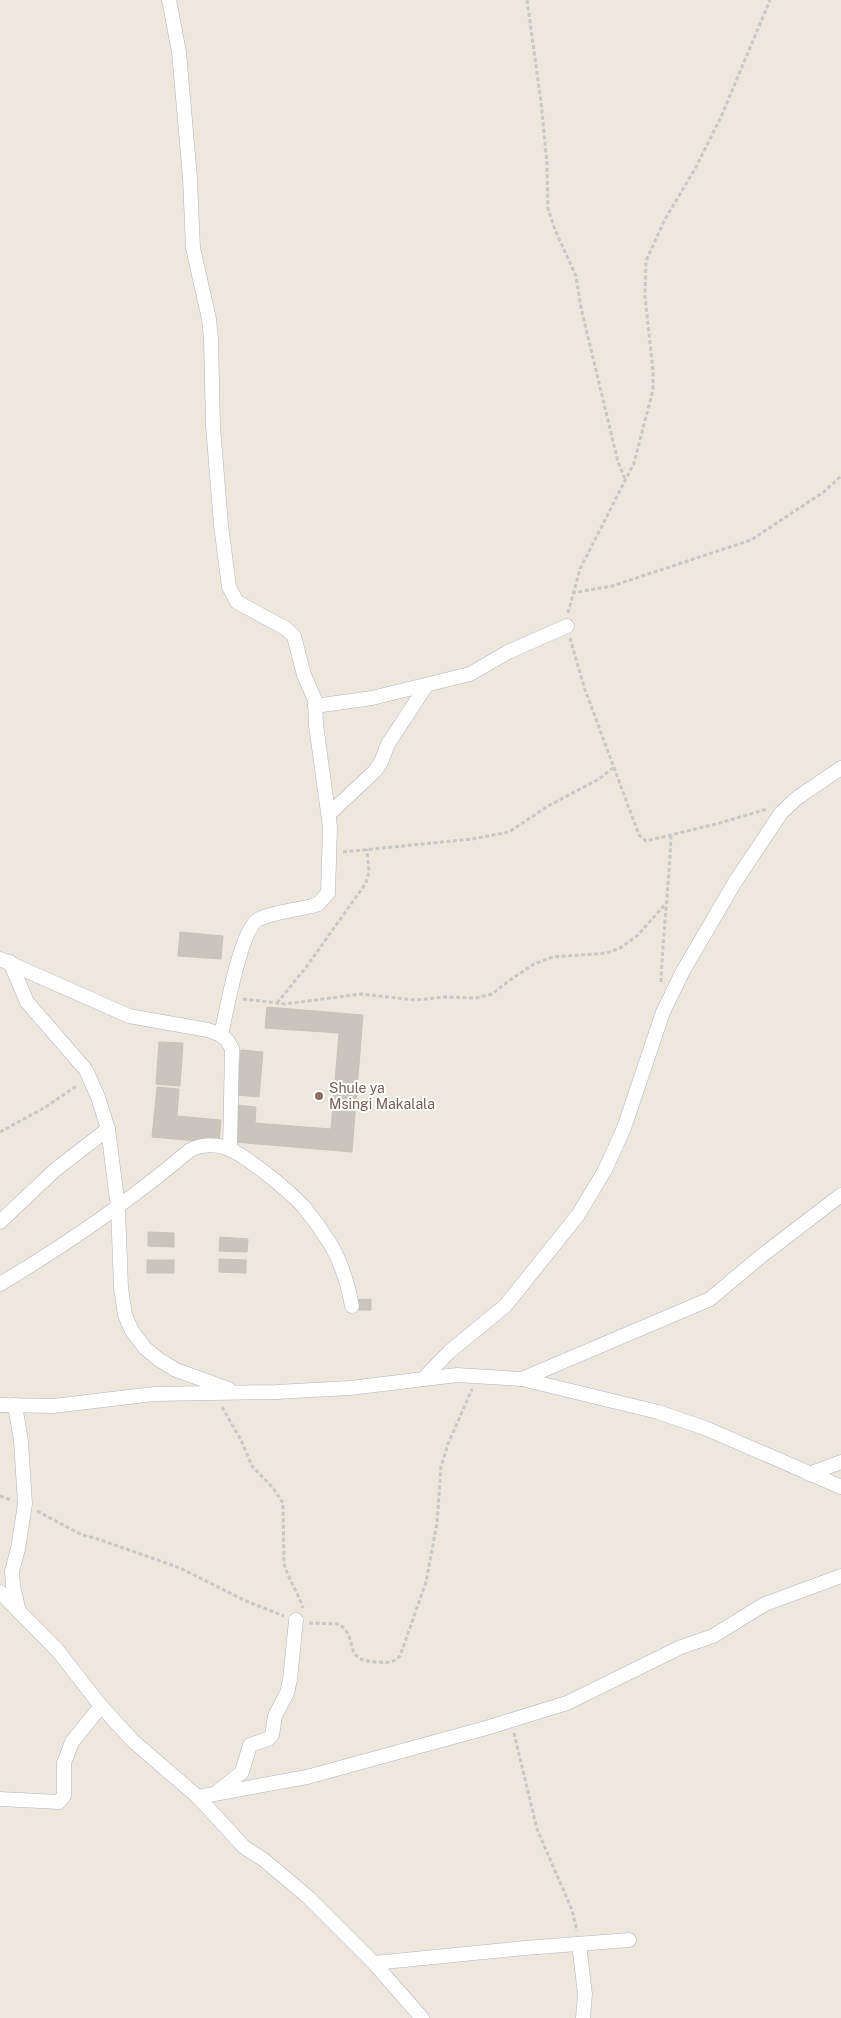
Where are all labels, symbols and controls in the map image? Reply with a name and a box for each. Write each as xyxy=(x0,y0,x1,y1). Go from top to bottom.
place label: Shule ya Msingi Makalala xyxy=(329,1080,435,1112)
marker: Shule ya Msingi Makalala xyxy=(313,1090,325,1102)

